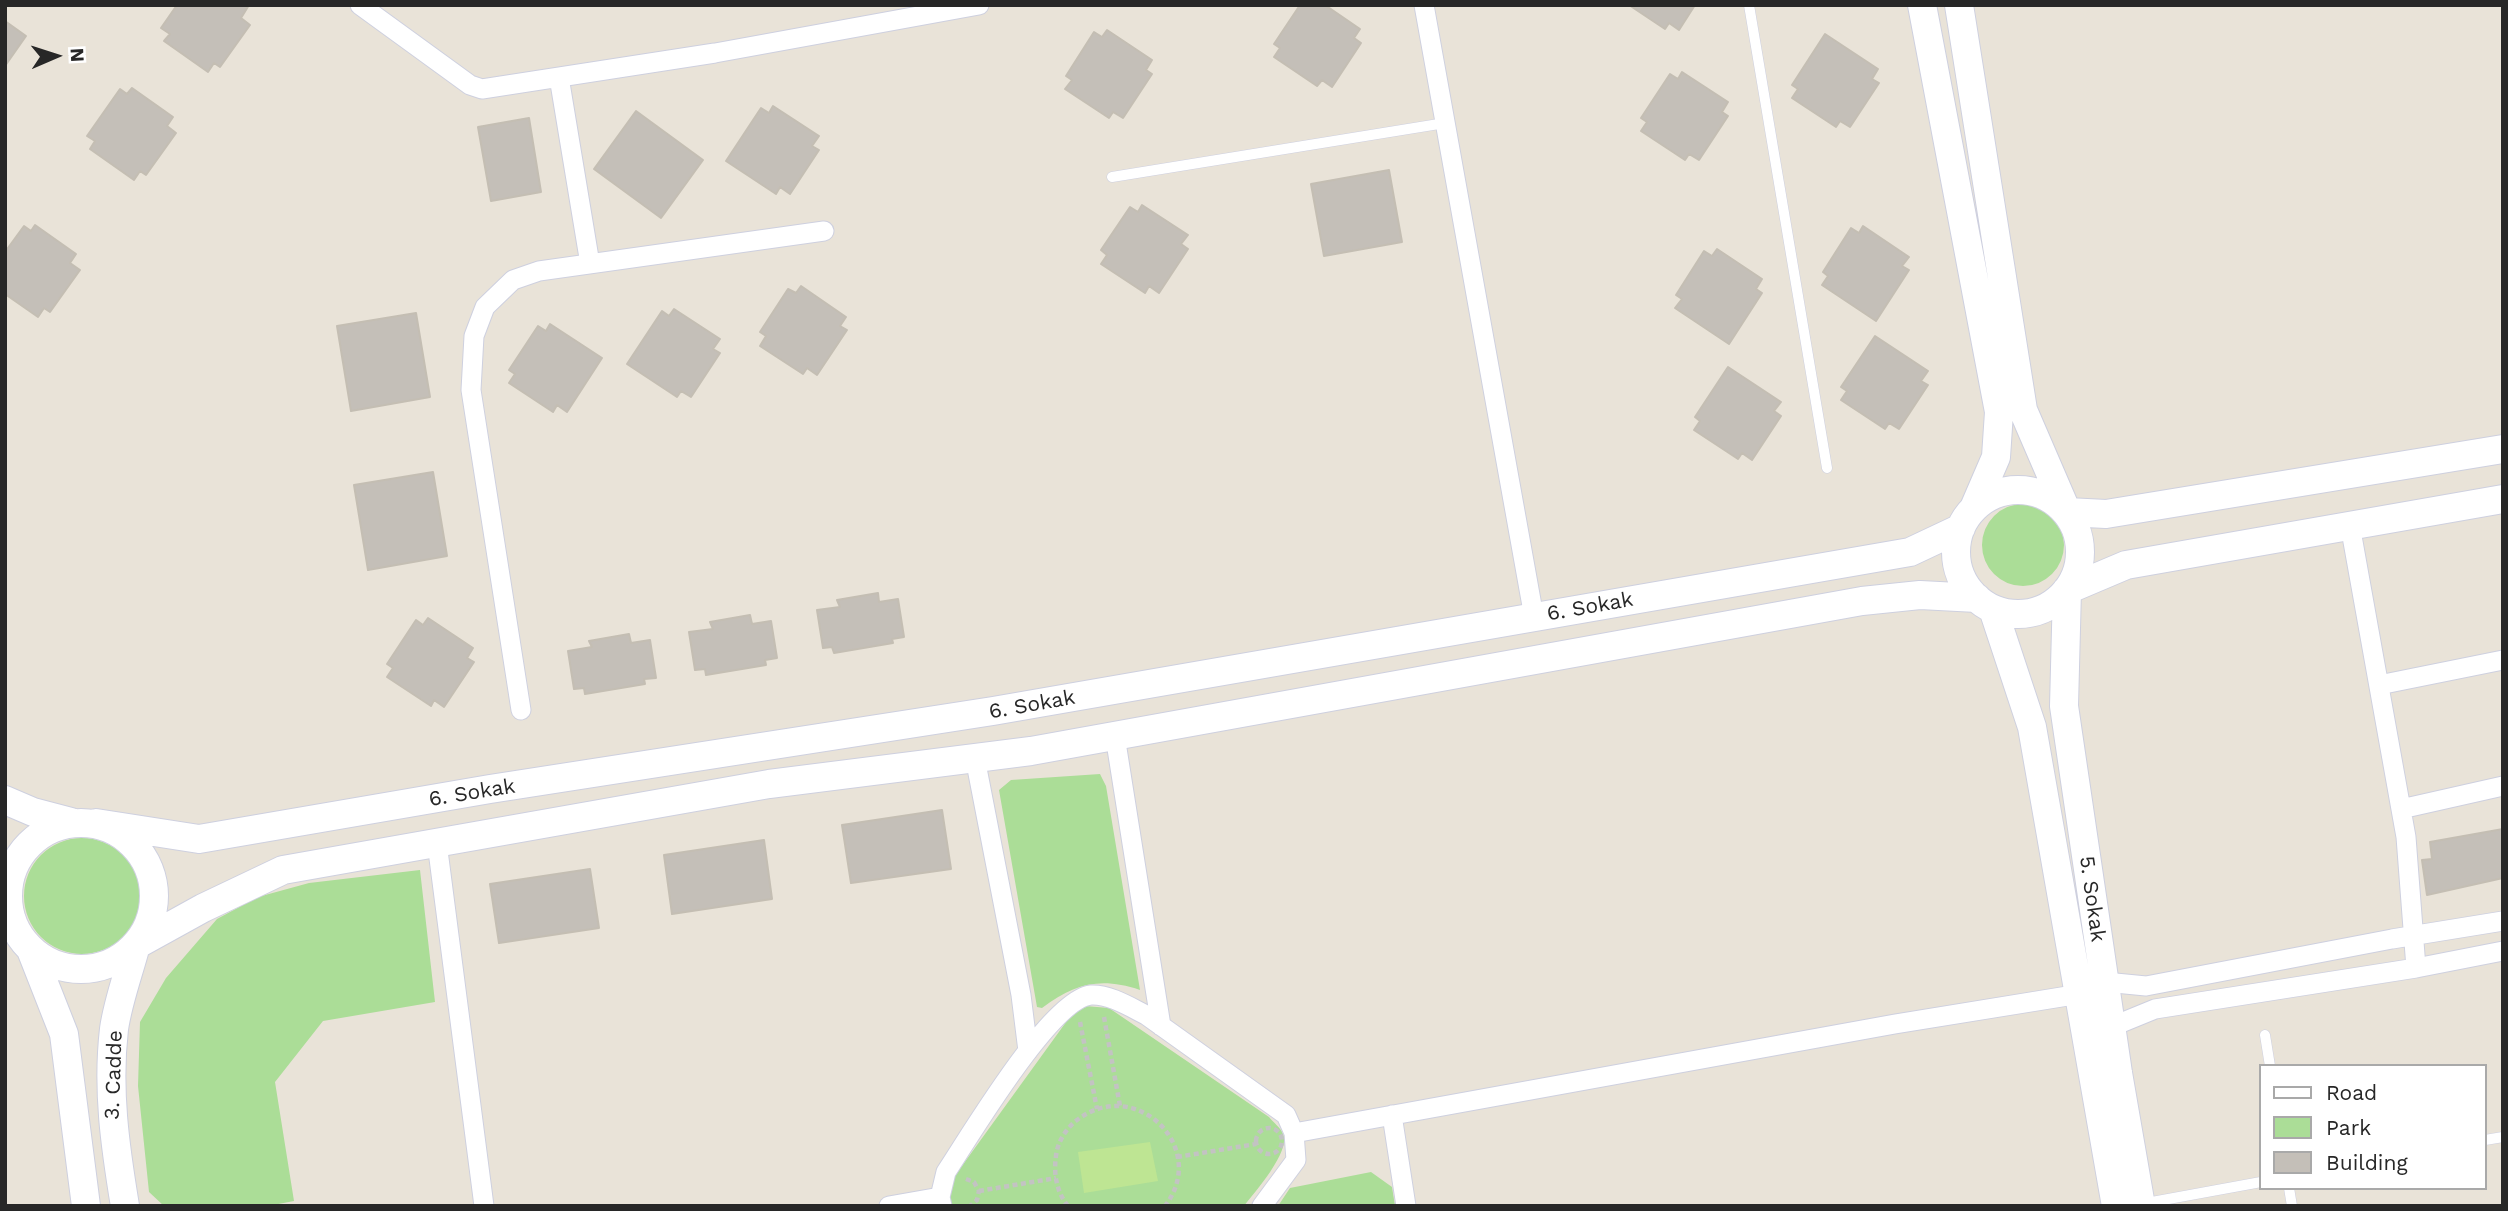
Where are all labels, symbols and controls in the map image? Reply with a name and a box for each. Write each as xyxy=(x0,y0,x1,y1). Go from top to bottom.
north arrow xyxy=(21,21,91,91)
text: N xyxy=(66,47,89,63)
street label: 6. Sokak xyxy=(1545,587,1635,627)
street label: 6. Sokak xyxy=(987,685,1077,725)
street label: 6. Sokak xyxy=(427,774,517,812)
street label: 5. Sokak xyxy=(2074,854,2110,944)
street label: 3. Cadde xyxy=(100,1030,128,1120)
legend xyxy=(2260,1064,2487,1190)
text: Road xyxy=(2326,1080,2377,1105)
text: Park xyxy=(2326,1115,2371,1140)
text: Building xyxy=(2326,1150,2408,1175)

